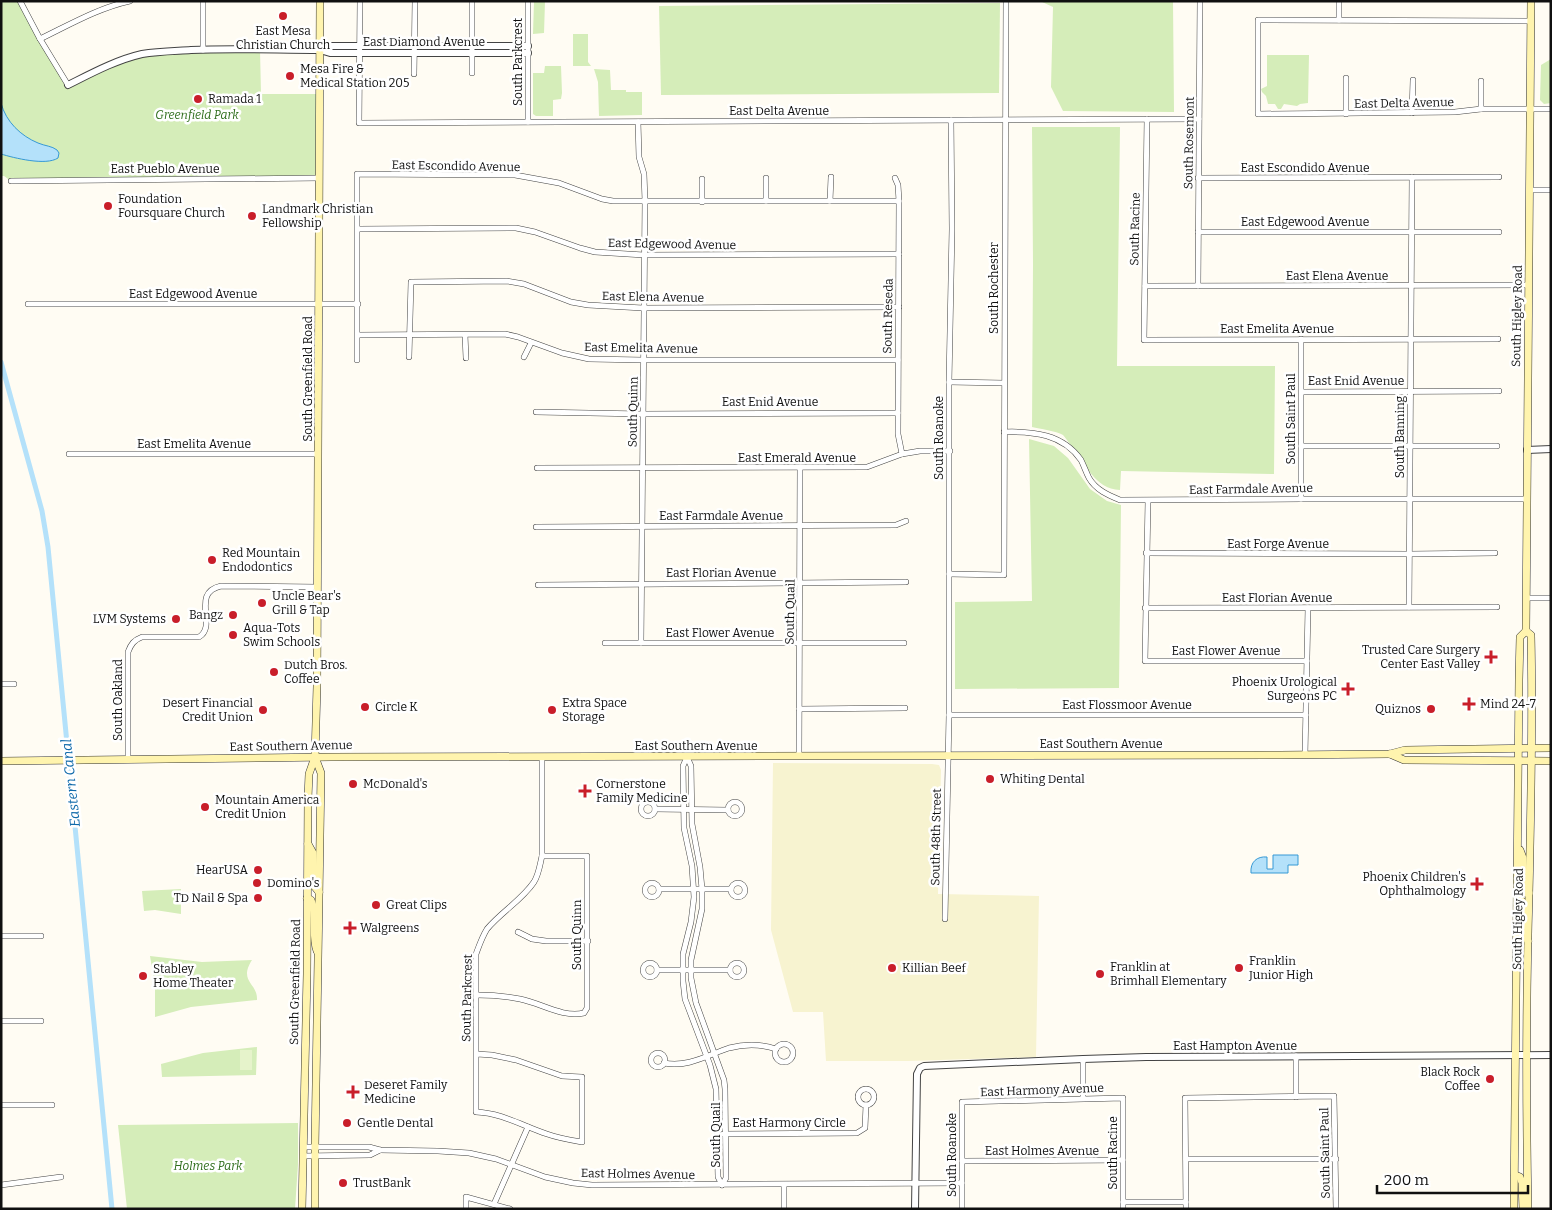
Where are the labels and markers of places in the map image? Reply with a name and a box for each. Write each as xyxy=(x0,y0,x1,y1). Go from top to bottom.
marker: East Mesa Christian Church xyxy=(277,10,289,22)
place label: East Mesa Christian Church xyxy=(236,24,331,52)
place label: Mesa Fire & Medical Station 205 xyxy=(300,62,409,90)
marker: Mesa Fire & Medical Station 205 xyxy=(284,70,296,82)
place label: Ramada 1 xyxy=(208,92,261,106)
marker: Ramada 1 xyxy=(192,93,204,105)
place label: Foundation Foursquare Church xyxy=(118,192,226,220)
marker: Foundation Foursquare Church xyxy=(102,200,114,212)
place label: Landmark Christian Fellowship xyxy=(262,202,374,230)
marker: Landmark Christian Fellowship xyxy=(246,210,258,222)
place label: Red Mountain Endodontics xyxy=(222,546,301,574)
marker: Red Mountain Endodontics xyxy=(206,554,218,566)
place label: Uncle Bear's Grill & Tap xyxy=(272,589,341,617)
marker: Uncle Bear's Grill & Tap xyxy=(256,597,268,609)
place label: Bangz xyxy=(189,608,223,622)
marker: Bangz xyxy=(227,609,239,621)
place label: LVM Systems xyxy=(93,612,166,626)
marker: LVM Systems xyxy=(170,613,182,625)
place label: Aqua-Tots Swim Schools xyxy=(243,621,320,649)
marker: Aqua-Tots Swim Schools xyxy=(227,629,239,641)
place label: Trusted Care Surgery Center East Valley xyxy=(1362,643,1481,671)
marker: Trusted Care Surgery Center East Valley xyxy=(1484,650,1498,664)
place label: Dutch Bros. Coffee xyxy=(284,658,347,686)
marker: Dutch Bros. Coffee xyxy=(268,666,280,678)
place label: Phoenix Urological Surgeons PC xyxy=(1232,675,1338,703)
marker: Phoenix Urological Surgeons PC xyxy=(1341,682,1355,696)
place label: Desert Financial Credit Union xyxy=(162,696,254,724)
place label: Extra Space Storage xyxy=(562,696,627,724)
marker: Mind 24-7 xyxy=(1462,697,1476,711)
place label: Mind 24-7 xyxy=(1480,697,1536,711)
place label: Circle K xyxy=(375,700,418,714)
marker: Circle K xyxy=(359,701,371,713)
place label: Quiznos xyxy=(1375,702,1421,716)
marker: Quiznos xyxy=(1425,703,1437,715)
marker: Desert Financial Credit Union xyxy=(257,704,269,716)
marker: Extra Space Storage xyxy=(546,704,558,716)
place label: Whiting Dental xyxy=(1000,772,1085,786)
marker: Whiting Dental xyxy=(984,773,996,785)
place label: McDonald's xyxy=(363,777,428,791)
place label: Cornerstone Family Medicine xyxy=(596,777,687,805)
marker: McDonald's xyxy=(347,778,359,790)
marker: Cornerstone Family Medicine xyxy=(578,784,592,798)
place label: Mountain America Credit Union xyxy=(215,793,320,821)
marker: Mountain America Credit Union xyxy=(199,801,211,813)
place label: HearUSA xyxy=(196,863,248,877)
marker: HearUSA xyxy=(252,864,264,876)
place label: Phoenix Children's Ophthalmology xyxy=(1363,870,1467,898)
place label: Domino's xyxy=(267,876,320,890)
marker: Domino's xyxy=(251,877,263,889)
marker: Phoenix Children's Ophthalmology xyxy=(1470,877,1484,891)
place label: TD Nail & Spa xyxy=(174,891,248,905)
marker: TD Nail & Spa xyxy=(252,892,264,904)
place label: Great Clips xyxy=(386,898,447,912)
marker: Great Clips xyxy=(370,899,382,911)
place label: Walgreens xyxy=(360,921,420,935)
marker: Walgreens xyxy=(344,922,356,934)
place label: Franklin Junior High xyxy=(1248,954,1314,982)
place label: Franklin at Brimhall Elementary xyxy=(1110,960,1227,988)
place label: Killian Beef xyxy=(902,961,966,975)
place label: Stabley Home Theater xyxy=(153,962,234,990)
marker: Killian Beef xyxy=(886,962,898,974)
marker: Franklin Junior High xyxy=(1233,962,1245,974)
marker: Franklin at Brimhall Elementary xyxy=(1094,968,1106,980)
marker: Stabley Home Theater xyxy=(137,970,149,982)
place label: Black Rock Coffee xyxy=(1420,1065,1480,1093)
marker: Black Rock Coffee xyxy=(1484,1073,1496,1085)
place label: Deseret Family Medicine xyxy=(364,1078,448,1106)
marker: Deseret Family Medicine xyxy=(346,1085,360,1099)
place label: Gentle Dental xyxy=(357,1116,434,1130)
marker: Gentle Dental xyxy=(341,1117,353,1129)
place label: TrustBank xyxy=(353,1176,411,1190)
marker: TrustBank xyxy=(337,1177,349,1189)

